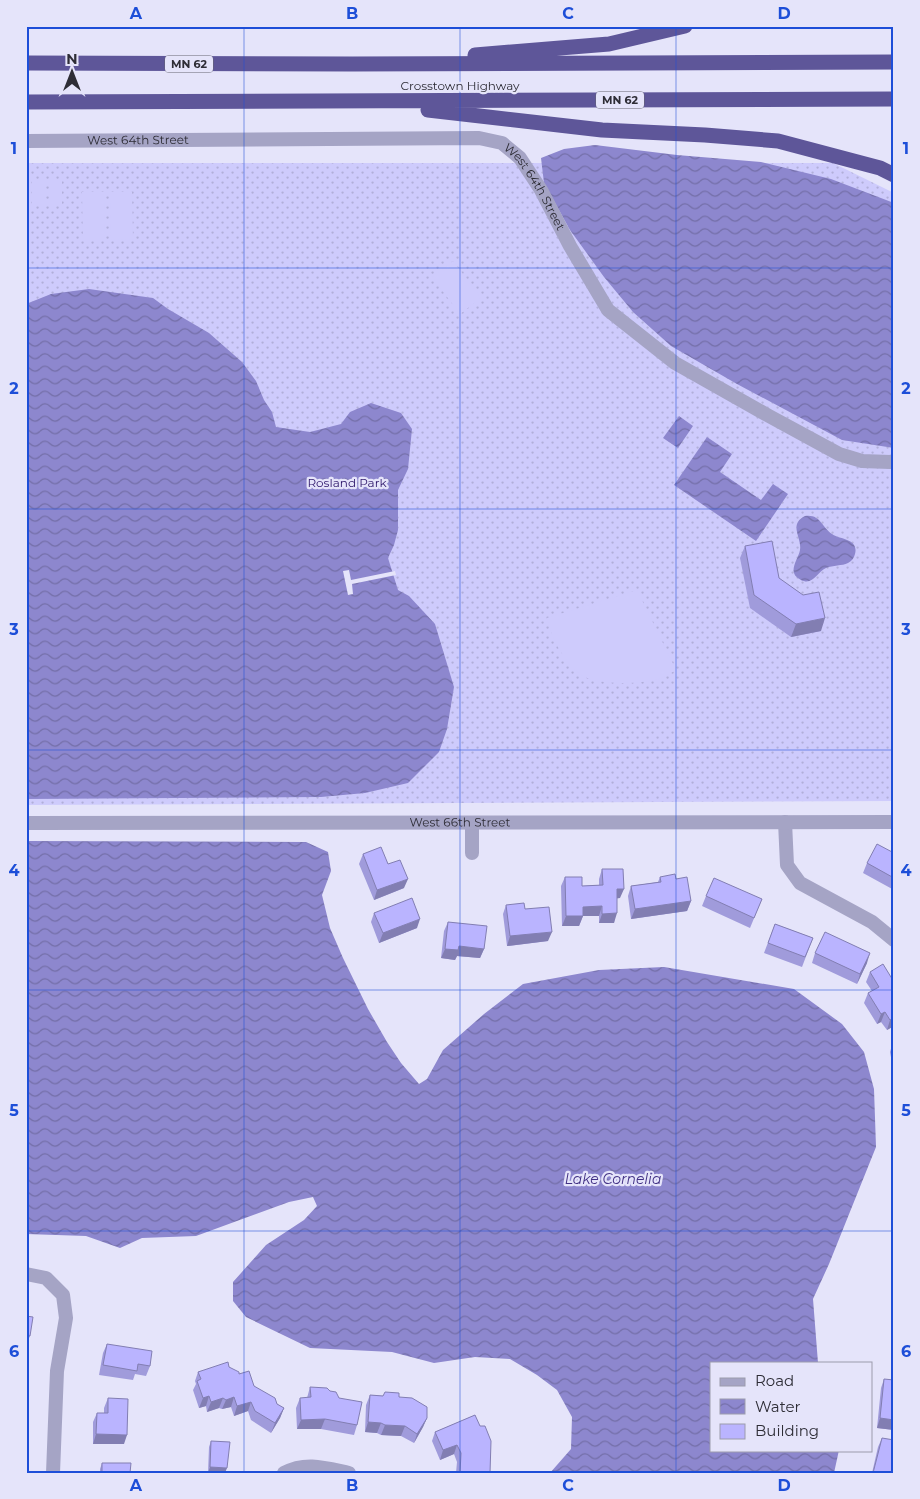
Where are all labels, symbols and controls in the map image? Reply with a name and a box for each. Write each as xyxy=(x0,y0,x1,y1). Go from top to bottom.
text: A xyxy=(129,4,143,23)
text: B xyxy=(346,4,358,23)
text: C xyxy=(562,4,574,23)
text: D xyxy=(777,4,791,23)
north arrow xyxy=(48,48,98,98)
text: N xyxy=(66,50,78,68)
road number: MN 62 xyxy=(165,56,213,72)
street label: Crosstown Highway xyxy=(400,78,520,93)
road number: MN 62 xyxy=(596,92,644,108)
street label: West 64th Street xyxy=(87,132,189,148)
text: 1 xyxy=(11,139,17,158)
text: 1 xyxy=(903,139,909,158)
street label: West 64th Street xyxy=(501,140,569,233)
text: 2 xyxy=(9,379,19,398)
text: 2 xyxy=(901,379,911,398)
park label: Rosland Park xyxy=(307,475,387,490)
text: 3 xyxy=(8,620,19,639)
text: 3 xyxy=(900,620,911,639)
street label: West 66th Street xyxy=(410,814,511,830)
text: 4 xyxy=(8,861,20,880)
text: 4 xyxy=(900,861,912,880)
text: 5 xyxy=(9,1101,19,1120)
text: 5 xyxy=(901,1101,911,1120)
water label: Lake Cornelia xyxy=(565,1170,661,1188)
text: 6 xyxy=(9,1342,19,1361)
text: 6 xyxy=(901,1342,911,1361)
legend xyxy=(710,1362,872,1452)
text: Road xyxy=(755,1371,794,1390)
text: Water xyxy=(755,1397,801,1416)
text: Building xyxy=(755,1421,819,1440)
text: A xyxy=(129,1476,143,1495)
text: B xyxy=(346,1476,358,1495)
text: C xyxy=(562,1476,574,1495)
text: D xyxy=(777,1476,791,1495)

